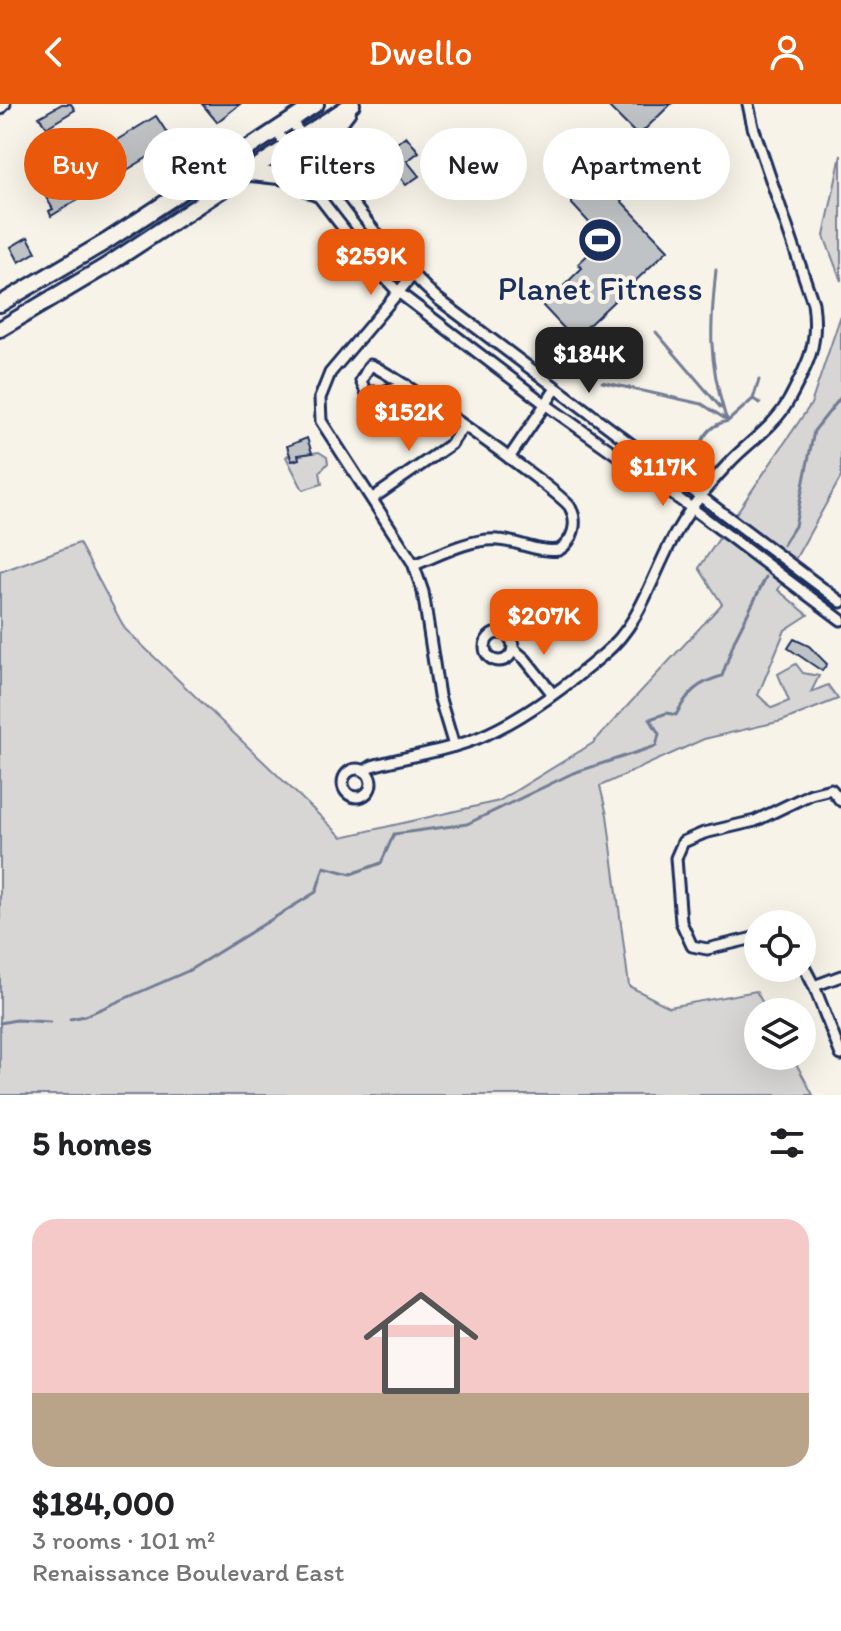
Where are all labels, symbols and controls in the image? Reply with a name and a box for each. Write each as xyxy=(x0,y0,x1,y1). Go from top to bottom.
icon: back xyxy=(32,30,76,74)
icon: person xyxy=(765,30,809,74)
text: Dwello xyxy=(368,31,473,74)
chip: Buy xyxy=(24,128,127,200)
chip: Rent xyxy=(143,128,255,200)
chip: Filters xyxy=(271,128,404,200)
chip: New xyxy=(420,128,527,200)
chip: Apartment xyxy=(543,128,730,200)
sports icon: Planet Fitness xyxy=(576,216,624,264)
pin: $259K xyxy=(315,229,427,297)
text: $259K xyxy=(336,239,406,271)
place label: Planet Fitness xyxy=(497,268,703,309)
pin: $184K xyxy=(533,327,645,395)
text: $184K xyxy=(553,337,625,369)
pin: $152K xyxy=(353,385,465,453)
text: $152K xyxy=(374,395,444,427)
pin: $117K xyxy=(607,440,719,508)
text: $117K xyxy=(630,450,696,482)
pin: $207K xyxy=(488,589,600,657)
text: $207K xyxy=(508,599,580,631)
map controls xyxy=(744,910,816,1070)
button: locate xyxy=(744,910,816,982)
button: layers xyxy=(744,998,816,1070)
icon: filters xyxy=(765,1121,809,1165)
text: 5 homes xyxy=(32,1123,152,1164)
icon: home xyxy=(349,1271,493,1415)
text: $184,000 xyxy=(32,1483,175,1524)
text: 3 rooms · 101 m² xyxy=(32,1524,215,1556)
text: Renaissance Boulevard East xyxy=(32,1556,344,1588)

